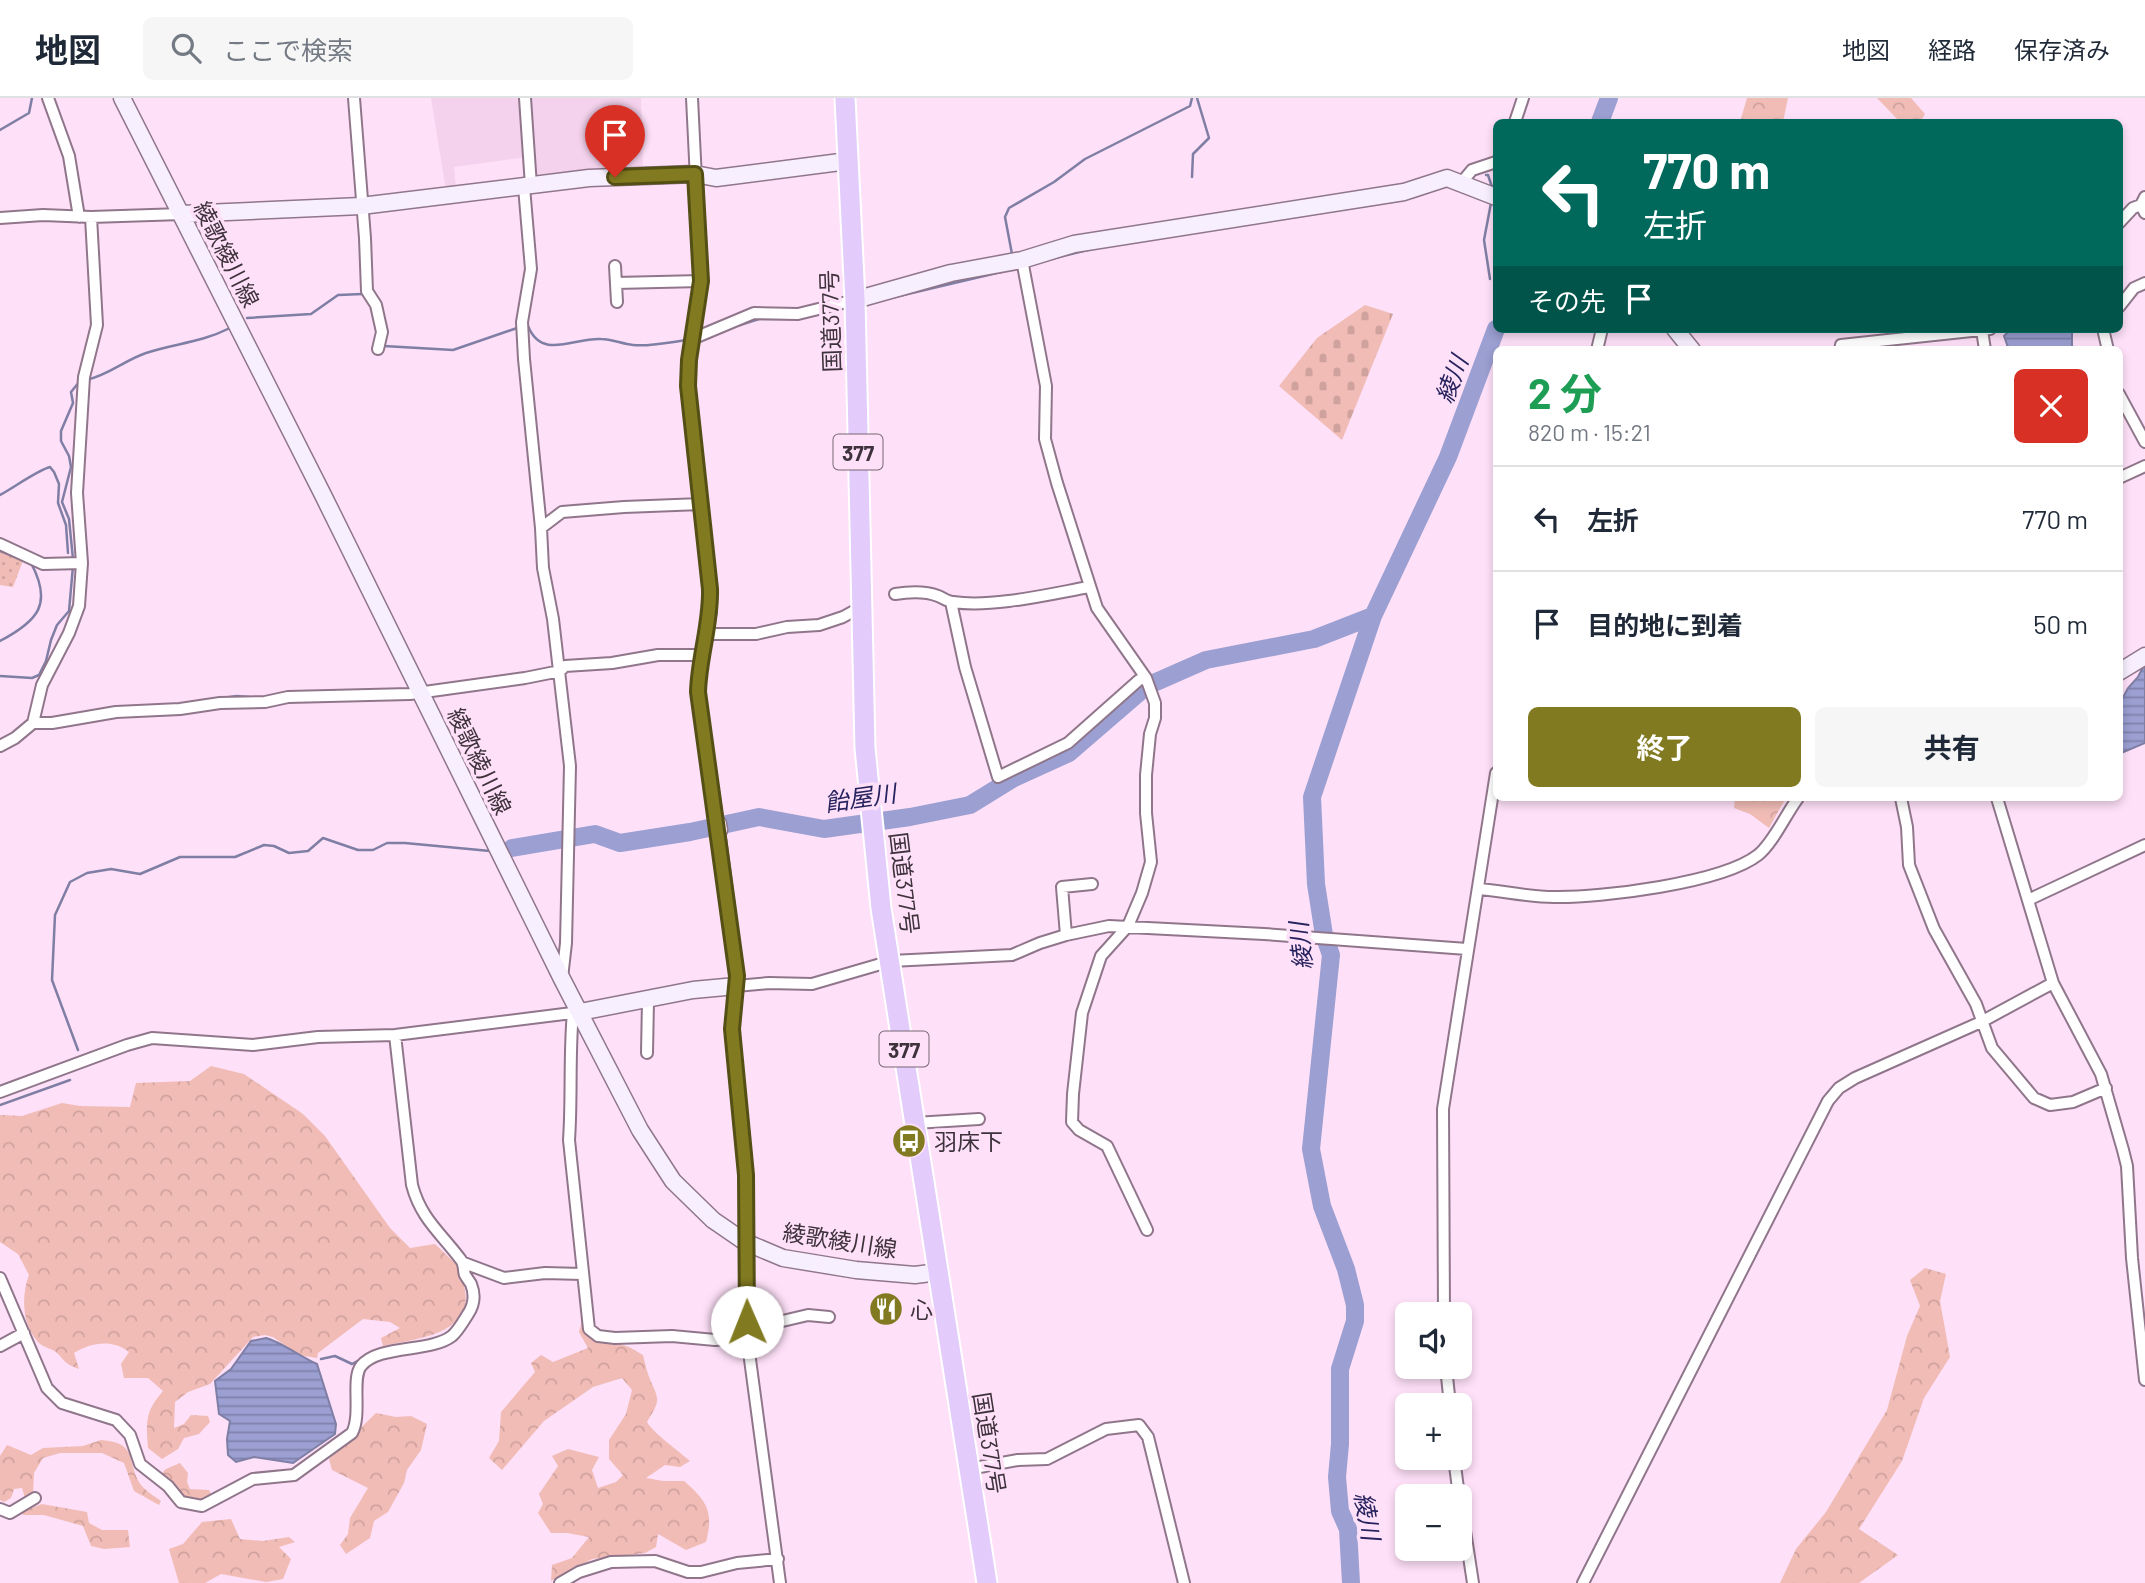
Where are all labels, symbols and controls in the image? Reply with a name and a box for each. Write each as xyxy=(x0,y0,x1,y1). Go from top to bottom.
search box xyxy=(143,17,633,80)
text: 地図 xyxy=(35,29,101,69)
icon: search xyxy=(167,29,205,67)
text: ここで検索 xyxy=(223,34,353,65)
text: 地図 xyxy=(1842,35,1890,64)
text: 経路 xyxy=(1928,35,1976,64)
text: 保存済み xyxy=(2014,35,2110,64)
pin xyxy=(585,105,645,177)
icon: arrive xyxy=(596,116,634,154)
text: 770 m xyxy=(1643,140,1770,199)
icon: left xyxy=(1528,147,1619,238)
street label: 綾歌綾川線 xyxy=(188,196,266,312)
text: 左折 xyxy=(1643,205,1707,243)
street label: 国道377号 xyxy=(814,269,846,373)
icon: arrive xyxy=(1620,280,1658,318)
text: その先 xyxy=(1528,285,1606,316)
water label: 綾川 xyxy=(1429,349,1474,407)
text: 2 分 xyxy=(1528,367,1602,417)
button: close xyxy=(2014,369,2088,443)
text: 820 m · 15:21 xyxy=(1528,418,1651,446)
road number: 377 xyxy=(834,434,882,470)
icon: left xyxy=(1528,500,1566,538)
text: 770 m xyxy=(2022,503,2088,534)
text: 左折 xyxy=(1587,504,1639,535)
icon: arrive xyxy=(1528,605,1566,643)
text: 50 m xyxy=(2033,608,2088,639)
text: 目的地に到着 xyxy=(1587,609,1743,640)
street label: 綾歌綾川線 xyxy=(442,703,518,819)
button: 終了 xyxy=(1528,707,1801,787)
button: 共有 xyxy=(1815,707,2088,787)
water label: 飴屋川 xyxy=(822,777,901,816)
street label: 国道377号 xyxy=(885,830,925,936)
water label: 綾川 xyxy=(1283,918,1317,971)
road number: 377 xyxy=(880,1032,928,1066)
bus stop icon: 羽床下 xyxy=(890,1122,928,1160)
place label: 羽床下 xyxy=(934,1127,1003,1155)
street label: 綾歌綾川線 xyxy=(781,1217,899,1263)
position arrow xyxy=(710,1285,784,1359)
restaurant icon: 心 xyxy=(867,1290,905,1328)
place label: 心 xyxy=(910,1295,933,1323)
map controls xyxy=(1395,1302,1472,1561)
button: sound xyxy=(1395,1302,1472,1379)
street label: 国道377号 xyxy=(968,1390,1012,1496)
button: + xyxy=(1395,1393,1472,1470)
button: − xyxy=(1395,1484,1472,1561)
water label: 綾川 xyxy=(1350,1490,1387,1545)

